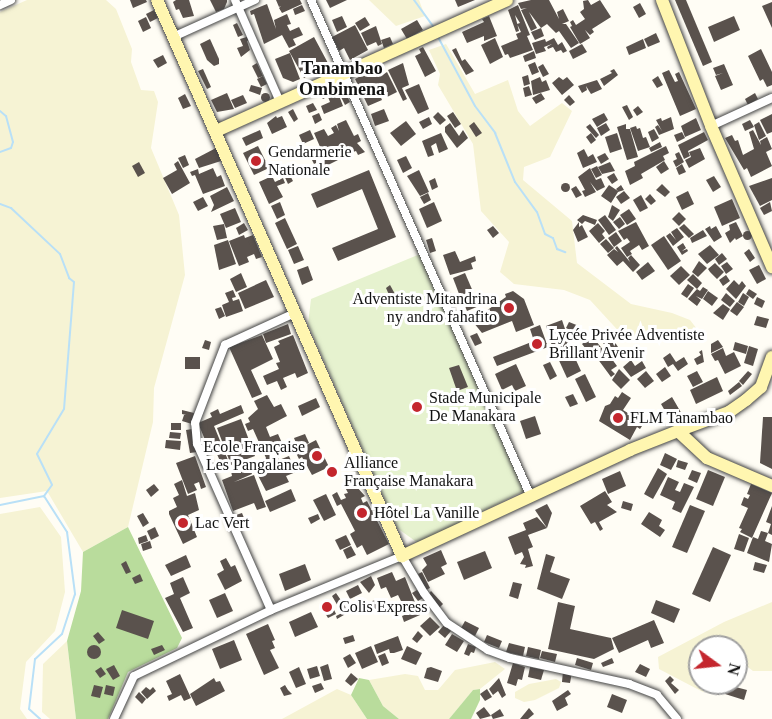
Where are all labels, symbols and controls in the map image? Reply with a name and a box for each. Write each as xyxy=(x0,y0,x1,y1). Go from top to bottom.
district label: Tanambao Ombimena xyxy=(299,58,385,100)
place label: Gendarmerie Nationale xyxy=(268,142,352,180)
marker: Gendarmerie Nationale xyxy=(249,154,263,168)
place label: Adventiste Mitandrina ny andro fahafito xyxy=(353,289,497,327)
marker: Adventiste Mitandrina ny andro fahafito xyxy=(502,301,516,315)
place label: Lycée Privée Adventiste Brillant Avenir xyxy=(549,325,705,363)
marker: Lycée Privée Adventiste Brillant Avenir xyxy=(530,337,544,351)
place label: Stade Municipale De Manakara xyxy=(429,388,541,426)
marker: Stade Municipale De Manakara xyxy=(410,400,424,414)
place label: FLM Tanambao xyxy=(630,408,733,428)
marker: FLM Tanambao xyxy=(611,411,625,425)
place label: Ecole Française Les Pangalanes xyxy=(203,437,305,475)
marker: Ecole Française Les Pangalanes xyxy=(310,449,324,463)
place label: Alliance Française Manakara xyxy=(344,453,473,491)
marker: Alliance Française Manakara xyxy=(325,465,339,479)
place label: Hôtel La Vanille xyxy=(374,503,480,523)
marker: Hôtel La Vanille xyxy=(355,506,369,520)
place label: Lac Vert xyxy=(195,513,250,533)
marker: Lac Vert xyxy=(176,516,190,530)
place label: Colis Express xyxy=(339,597,427,617)
marker: Colis Express xyxy=(320,600,334,614)
north arrow xyxy=(688,635,748,695)
text: N xyxy=(724,661,744,677)

